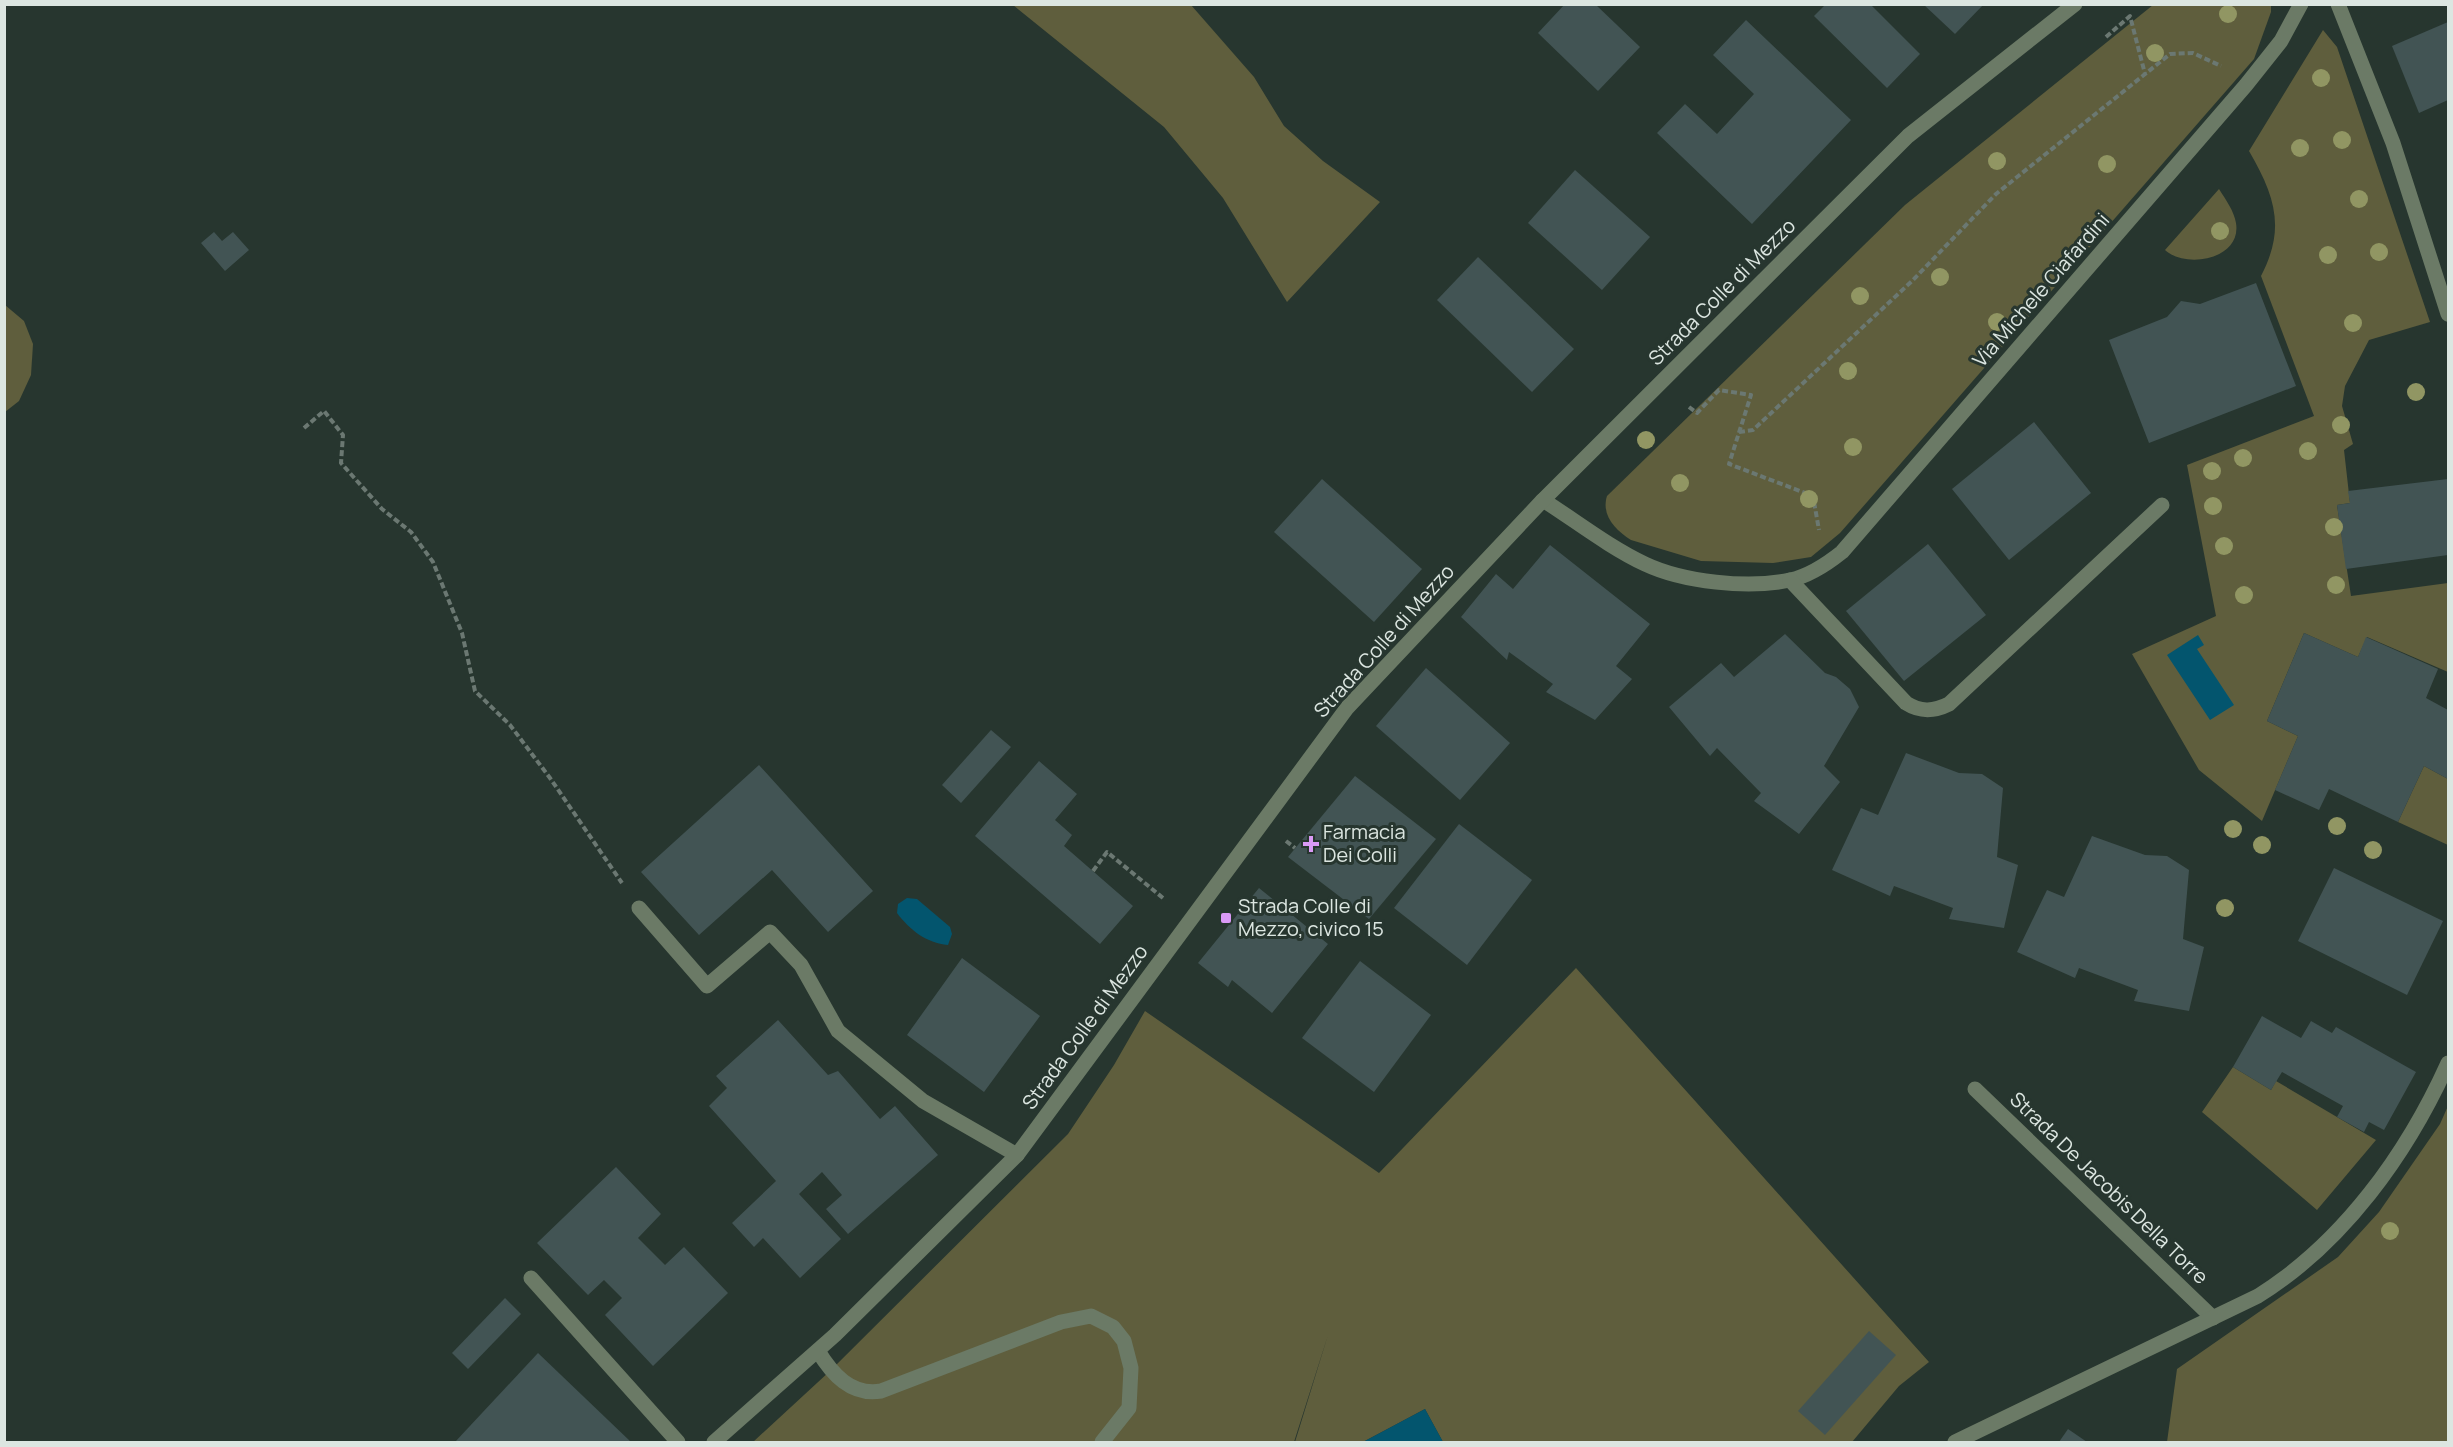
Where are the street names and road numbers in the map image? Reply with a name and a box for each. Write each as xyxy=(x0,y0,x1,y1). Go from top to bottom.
street label: Via Michele Ciafardini xyxy=(1966,207,2115,372)
street label: Strada Colle di Mezzo xyxy=(1642,212,1801,371)
street label: Strada Colle di Mezzo xyxy=(1307,558,1460,723)
street label: Strada Colle di Mezzo xyxy=(1016,939,1154,1115)
street label: Strada De Jacobis Della Torre xyxy=(2004,1086,2214,1290)

